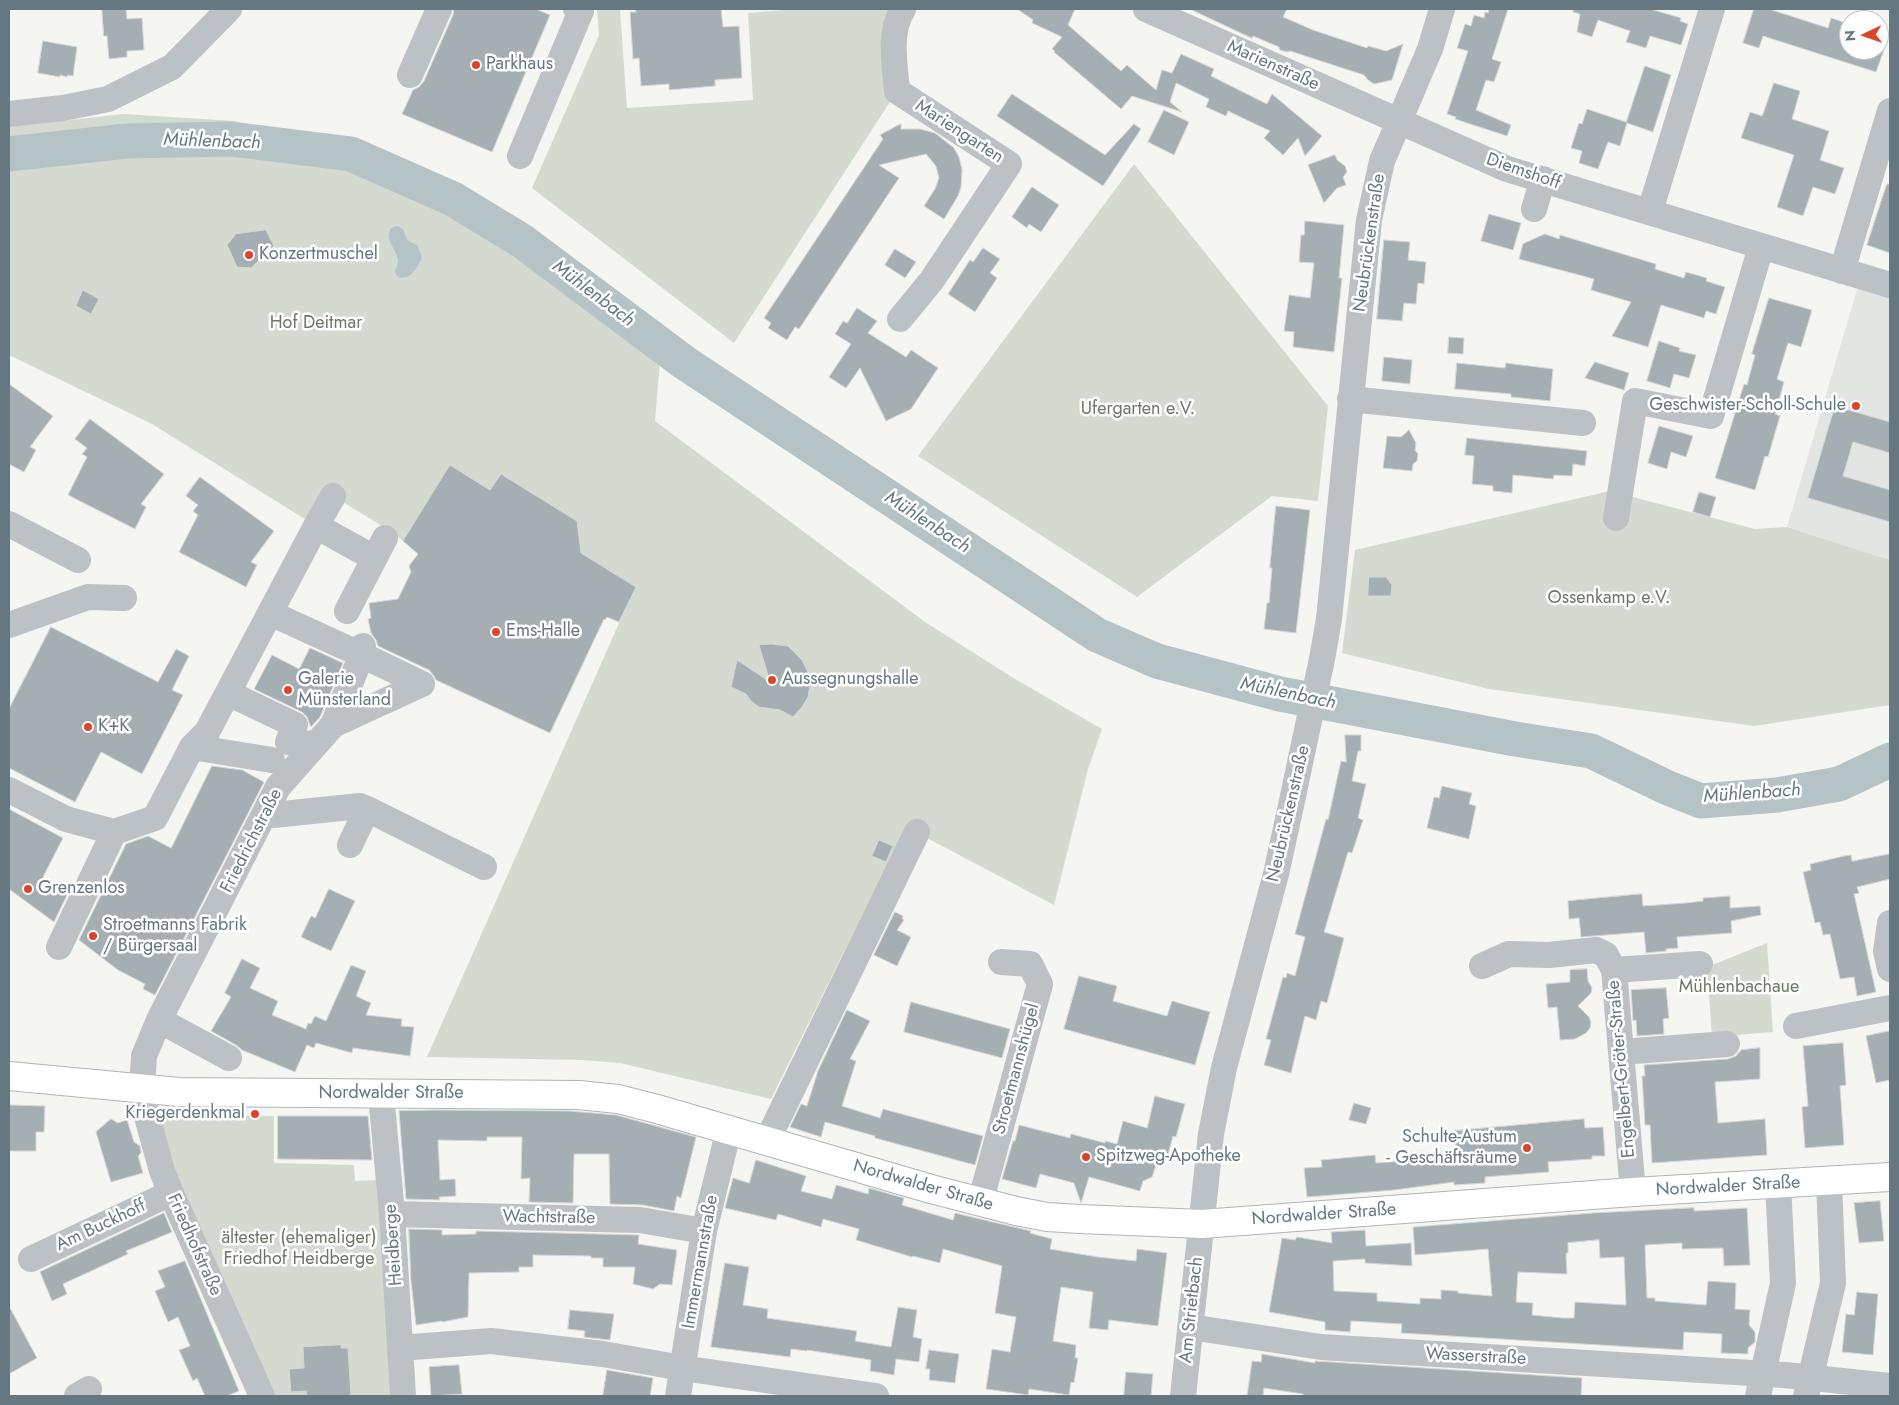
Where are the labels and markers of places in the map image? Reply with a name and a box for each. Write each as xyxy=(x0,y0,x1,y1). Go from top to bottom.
place label: Parkhaus xyxy=(486,54,553,76)
marker: Parkhaus xyxy=(470,59,482,71)
place label: Konzertmuschel xyxy=(259,244,378,266)
marker: Konzertmuschel xyxy=(243,249,255,261)
place label: Geschwister-Scholl-Schule xyxy=(1649,395,1846,417)
marker: Geschwister-Scholl-Schule xyxy=(1850,400,1862,412)
place label: Ems-Halle xyxy=(506,621,580,643)
marker: Ems-Halle xyxy=(490,626,502,638)
place label: Galerie Münsterland xyxy=(298,669,391,712)
place label: Aussegnungshalle xyxy=(782,669,919,691)
marker: Aussegnungshalle xyxy=(766,674,778,686)
marker: Galerie Münsterland xyxy=(282,684,294,696)
place label: K+K xyxy=(98,716,129,738)
marker: K+K xyxy=(82,721,94,733)
place label: Grenzenlos xyxy=(38,878,125,900)
marker: Grenzenlos xyxy=(22,883,34,895)
place label: Stroetmanns Fabrik / Bürgersaal xyxy=(103,915,247,958)
marker: Stroetmanns Fabrik / Bürgersaal xyxy=(87,930,99,942)
place label: Kriegerdenkmal xyxy=(125,1103,245,1125)
marker: Kriegerdenkmal xyxy=(249,1108,261,1120)
place label: Schulte-Austum - Geschäftsräume xyxy=(1386,1127,1517,1170)
marker: Schulte-Austum - Geschäftsräume xyxy=(1521,1142,1533,1154)
place label: Spitzweg-Apotheke xyxy=(1096,1146,1241,1168)
marker: Spitzweg-Apotheke xyxy=(1080,1151,1092,1163)

